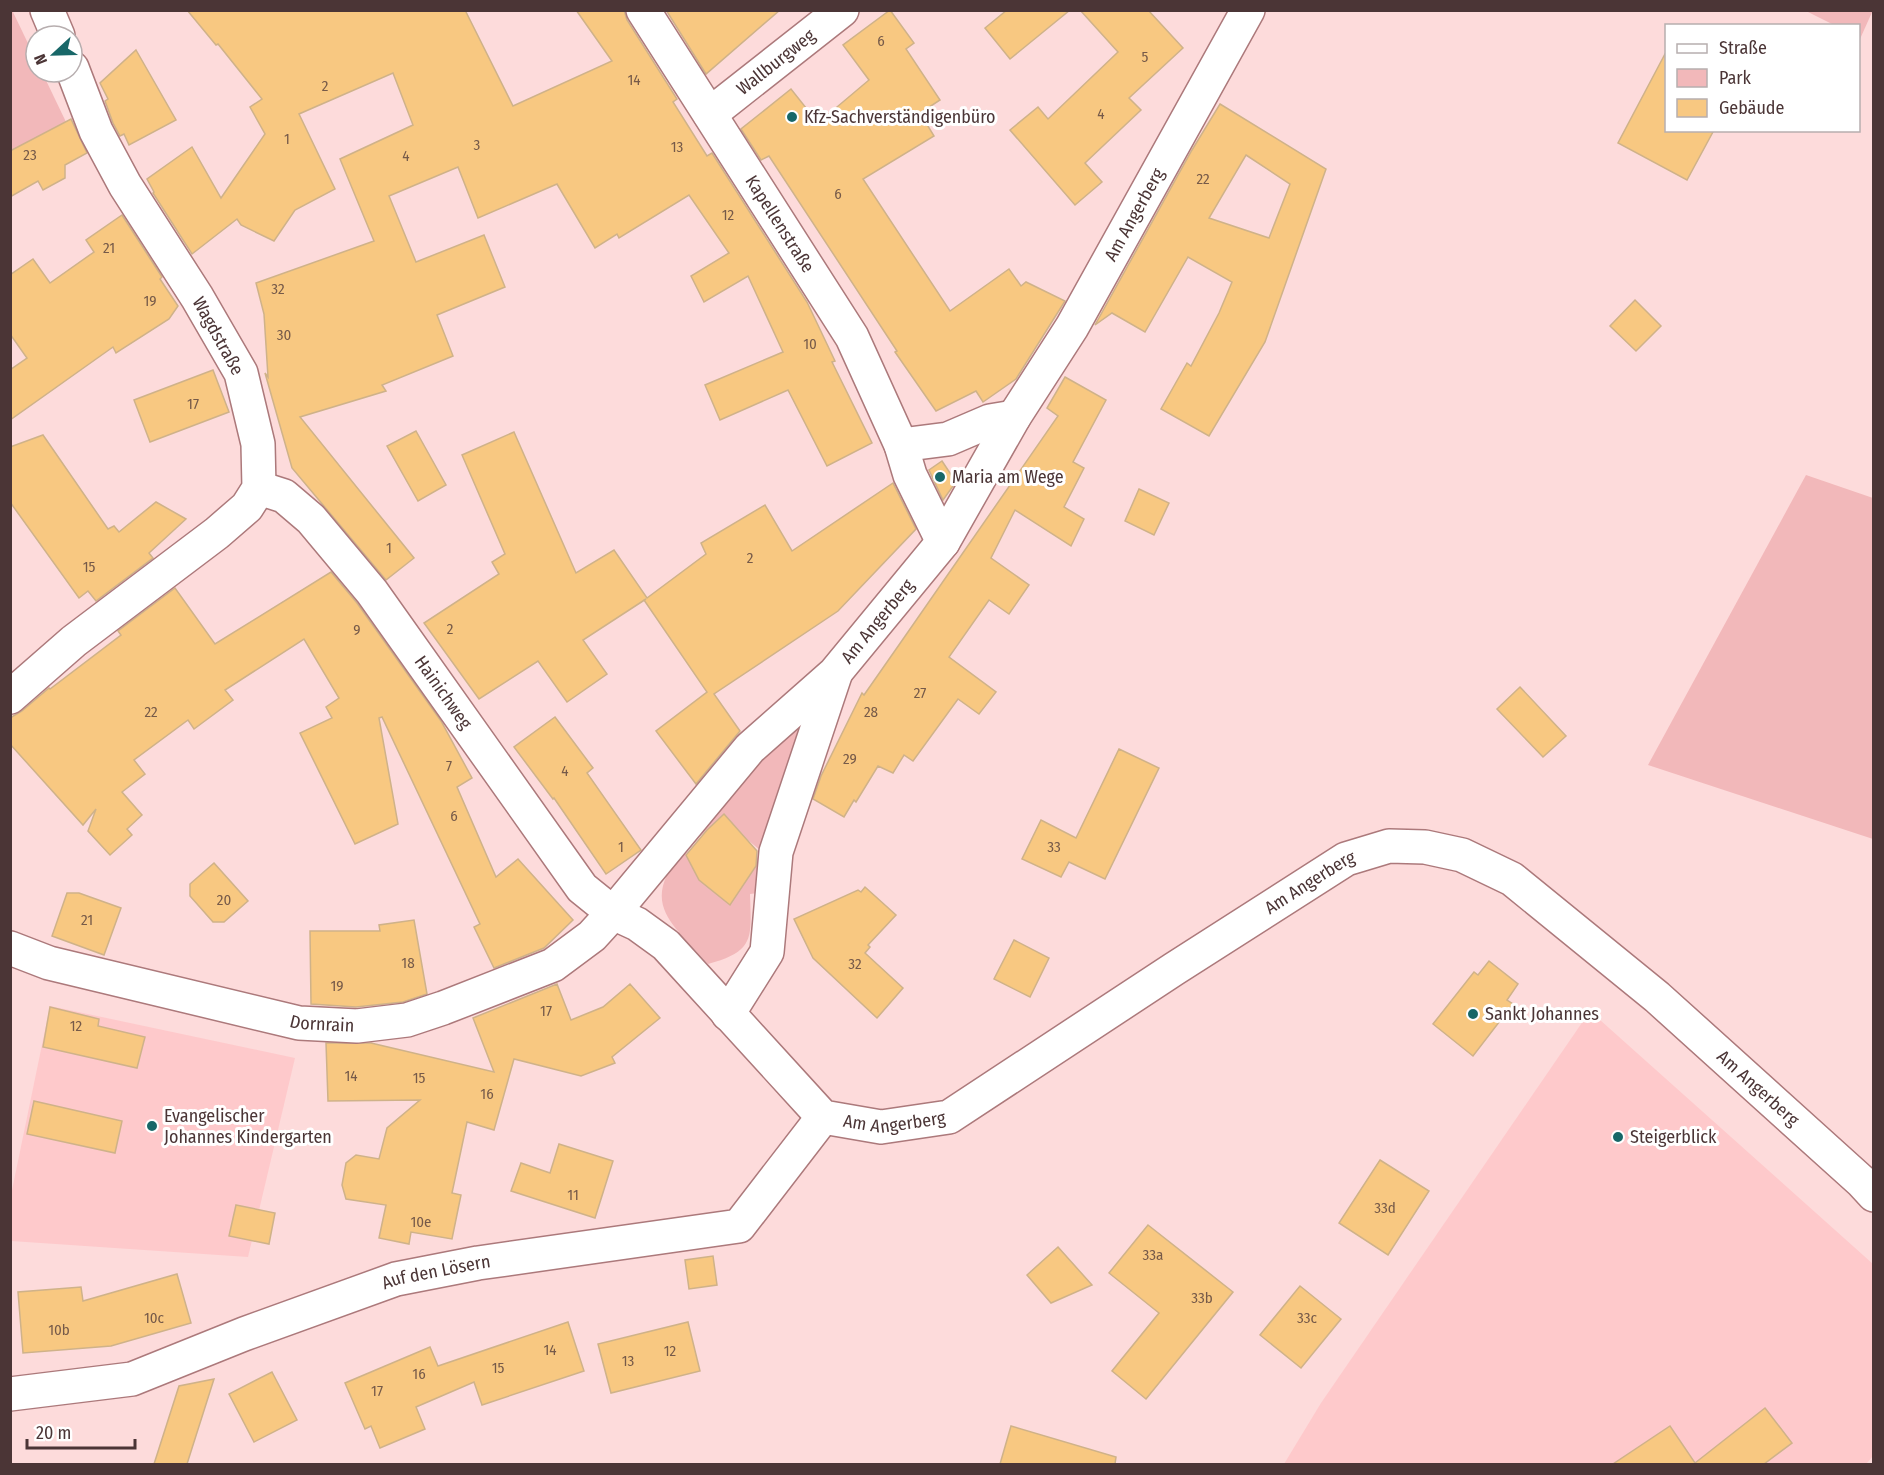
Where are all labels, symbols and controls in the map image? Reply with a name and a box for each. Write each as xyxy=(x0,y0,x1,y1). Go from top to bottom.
north arrow xyxy=(24,24,84,84)
street label: Wallburgweg xyxy=(732,24,820,100)
legend xyxy=(1665,24,1860,132)
house number: 6 xyxy=(877,32,885,50)
text: Straße xyxy=(1719,37,1767,59)
house number: 5 xyxy=(1142,48,1149,66)
text: N xyxy=(30,51,51,67)
text: Park xyxy=(1719,67,1752,89)
house number: 14 xyxy=(627,71,641,89)
house number: 2 xyxy=(322,77,329,95)
text: Gebäude xyxy=(1719,97,1785,119)
house number: 4 xyxy=(1097,105,1105,123)
place label: Kfz-Sachverständigenbüro xyxy=(804,106,996,128)
marker: Kfz-Sachverständigenbüro xyxy=(785,110,799,124)
house number: 1 xyxy=(284,130,290,148)
house number: 3 xyxy=(474,136,481,154)
house number: 13 xyxy=(671,138,684,156)
house number: 23 xyxy=(23,146,37,164)
house number: 4 xyxy=(402,147,410,165)
street label: Am Angerberg xyxy=(1100,164,1169,265)
house number: 22 xyxy=(1196,170,1210,188)
street label: Kapellenstraße xyxy=(741,171,819,277)
house number: 6 xyxy=(834,185,842,203)
house number: 12 xyxy=(722,206,735,224)
house number: 21 xyxy=(103,239,115,257)
house number: 32 xyxy=(271,280,285,298)
house number: 19 xyxy=(143,292,157,310)
street label: Wagdstraße xyxy=(188,293,249,379)
house number: 30 xyxy=(277,326,291,344)
house number: 10 xyxy=(803,335,817,353)
house number: 17 xyxy=(187,395,199,413)
place label: Maria am Wege xyxy=(952,466,1064,488)
marker: Maria am Wege xyxy=(933,470,947,484)
house number: 1 xyxy=(386,539,392,557)
house number: 2 xyxy=(747,549,754,567)
house number: 15 xyxy=(83,558,95,576)
street label: Am Angerberg xyxy=(836,574,919,668)
house number: 2 xyxy=(447,620,454,638)
house number: 9 xyxy=(353,621,361,639)
street label: Hainichweg xyxy=(410,652,477,734)
house number: 27 xyxy=(914,684,926,702)
house number: 22 xyxy=(144,703,158,721)
house number: 28 xyxy=(864,703,878,721)
house number: 29 xyxy=(843,750,857,768)
house number: 7 xyxy=(446,757,452,775)
house number: 4 xyxy=(561,762,569,780)
house number: 6 xyxy=(450,807,458,825)
house number: 1 xyxy=(618,838,624,856)
house number: 33 xyxy=(1047,838,1061,856)
street label: Am Angerberg xyxy=(1261,846,1358,919)
house number: 20 xyxy=(217,891,231,909)
house number: 21 xyxy=(81,911,93,929)
house number: 18 xyxy=(401,954,415,972)
house number: 32 xyxy=(848,955,862,973)
house number: 19 xyxy=(330,977,344,995)
house number: 17 xyxy=(540,1002,552,1020)
place label: Sankt Johannes xyxy=(1485,1003,1599,1025)
marker: Sankt Johannes xyxy=(1466,1007,1480,1021)
street label: Dornrain xyxy=(288,1010,355,1037)
house number: 12 xyxy=(70,1017,83,1035)
street label: Am Angerberg xyxy=(1712,1046,1804,1131)
house number: 14 xyxy=(344,1067,358,1085)
house number: 15 xyxy=(413,1069,425,1087)
house number: 16 xyxy=(480,1085,494,1103)
place label: Evangelischer Johannes Kindergarten xyxy=(164,1105,332,1148)
street label: Am Angerberg xyxy=(842,1107,947,1138)
marker: Evangelischer Johannes Kindergarten xyxy=(145,1119,159,1133)
place label: Steigerblick xyxy=(1630,1126,1717,1148)
marker: Steigerblick xyxy=(1611,1130,1625,1144)
house number: 11 xyxy=(567,1186,579,1204)
house number: 33d xyxy=(1374,1199,1396,1217)
house number: 10e xyxy=(410,1213,432,1231)
house number: 33a xyxy=(1143,1246,1163,1264)
street label: Auf den Lösern xyxy=(379,1250,492,1294)
house number: 33b xyxy=(1191,1289,1213,1307)
house number: 10c xyxy=(144,1309,165,1327)
house number: 33c xyxy=(1297,1309,1318,1327)
house number: 10b xyxy=(48,1321,70,1339)
house number: 14 xyxy=(543,1341,557,1359)
house number: 12 xyxy=(664,1342,677,1360)
house number: 13 xyxy=(622,1352,635,1370)
house number: 15 xyxy=(492,1359,504,1377)
house number: 16 xyxy=(412,1365,426,1383)
house number: 17 xyxy=(371,1382,383,1400)
scale bar xyxy=(27,1412,135,1450)
text: 20 m xyxy=(36,1422,71,1444)

